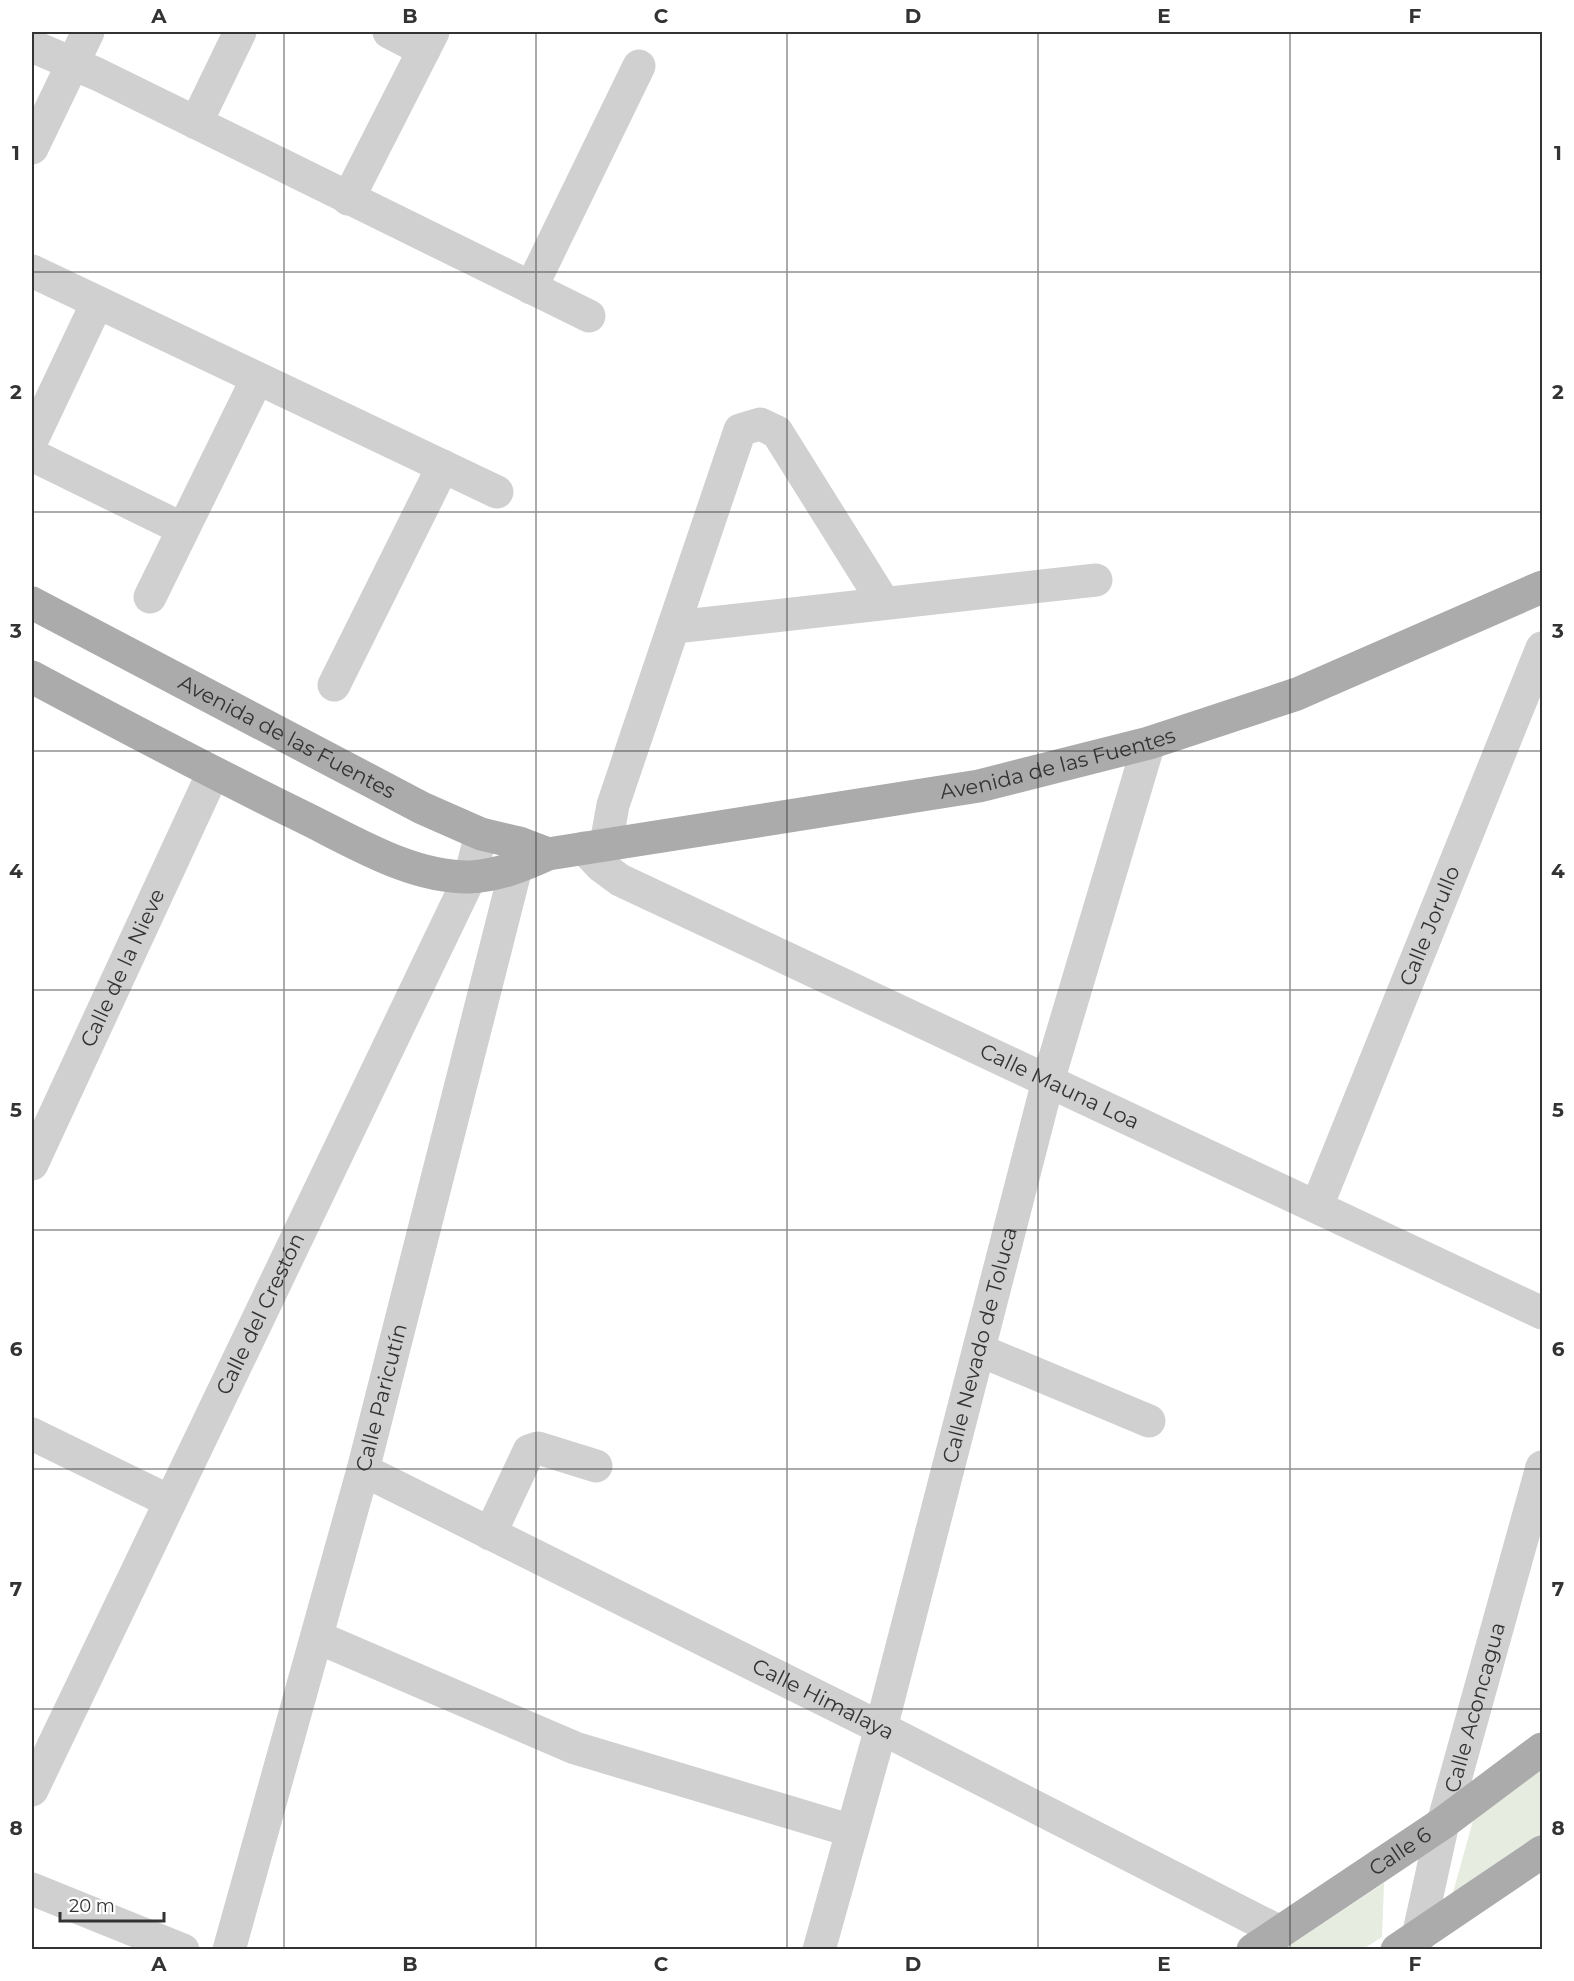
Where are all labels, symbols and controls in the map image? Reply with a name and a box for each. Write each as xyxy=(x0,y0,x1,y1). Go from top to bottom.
text: A xyxy=(150,4,167,28)
text: B xyxy=(402,4,418,28)
text: C xyxy=(654,4,669,28)
text: D xyxy=(905,4,921,28)
text: E xyxy=(1157,4,1171,28)
text: F xyxy=(1409,4,1422,28)
text: 1 xyxy=(12,141,20,165)
text: 1 xyxy=(1554,141,1562,165)
text: 2 xyxy=(10,380,22,404)
text: 2 xyxy=(1552,380,1564,404)
text: 3 xyxy=(9,619,22,643)
text: 3 xyxy=(1551,619,1564,643)
street label: Avenida de las Fuentes xyxy=(174,669,400,804)
street label: Avenida de las Fuentes xyxy=(938,722,1178,804)
text: 4 xyxy=(9,859,23,883)
text: 4 xyxy=(1551,859,1565,883)
street label: Calle Jorullo xyxy=(1394,862,1465,989)
street label: Calle de la Nieve xyxy=(75,885,170,1051)
street label: Calle Mauna Loa xyxy=(976,1038,1143,1134)
text: 5 xyxy=(10,1098,22,1122)
text: 5 xyxy=(1552,1098,1564,1122)
street label: Calle Nevado de Toluca xyxy=(937,1224,1022,1466)
street label: Calle del Crestón xyxy=(211,1229,309,1399)
street label: Calle Paricutín xyxy=(350,1321,412,1474)
text: 6 xyxy=(10,1337,23,1361)
text: 6 xyxy=(1552,1337,1565,1361)
text: 7 xyxy=(10,1577,22,1601)
text: 7 xyxy=(1552,1577,1564,1601)
street label: Calle Aconcagua xyxy=(1439,1619,1510,1795)
street label: Calle Himalaya xyxy=(748,1653,898,1745)
text: 8 xyxy=(9,1816,23,1840)
text: 8 xyxy=(1551,1816,1565,1840)
street label: Calle 6 xyxy=(1364,1821,1436,1881)
scale bar xyxy=(60,1885,164,1923)
text: 20 m xyxy=(69,1895,115,1917)
text: A xyxy=(150,1952,167,1976)
text: B xyxy=(402,1952,418,1976)
text: C xyxy=(654,1952,669,1976)
text: D xyxy=(905,1952,921,1976)
text: E xyxy=(1157,1952,1171,1976)
text: F xyxy=(1409,1952,1422,1976)

